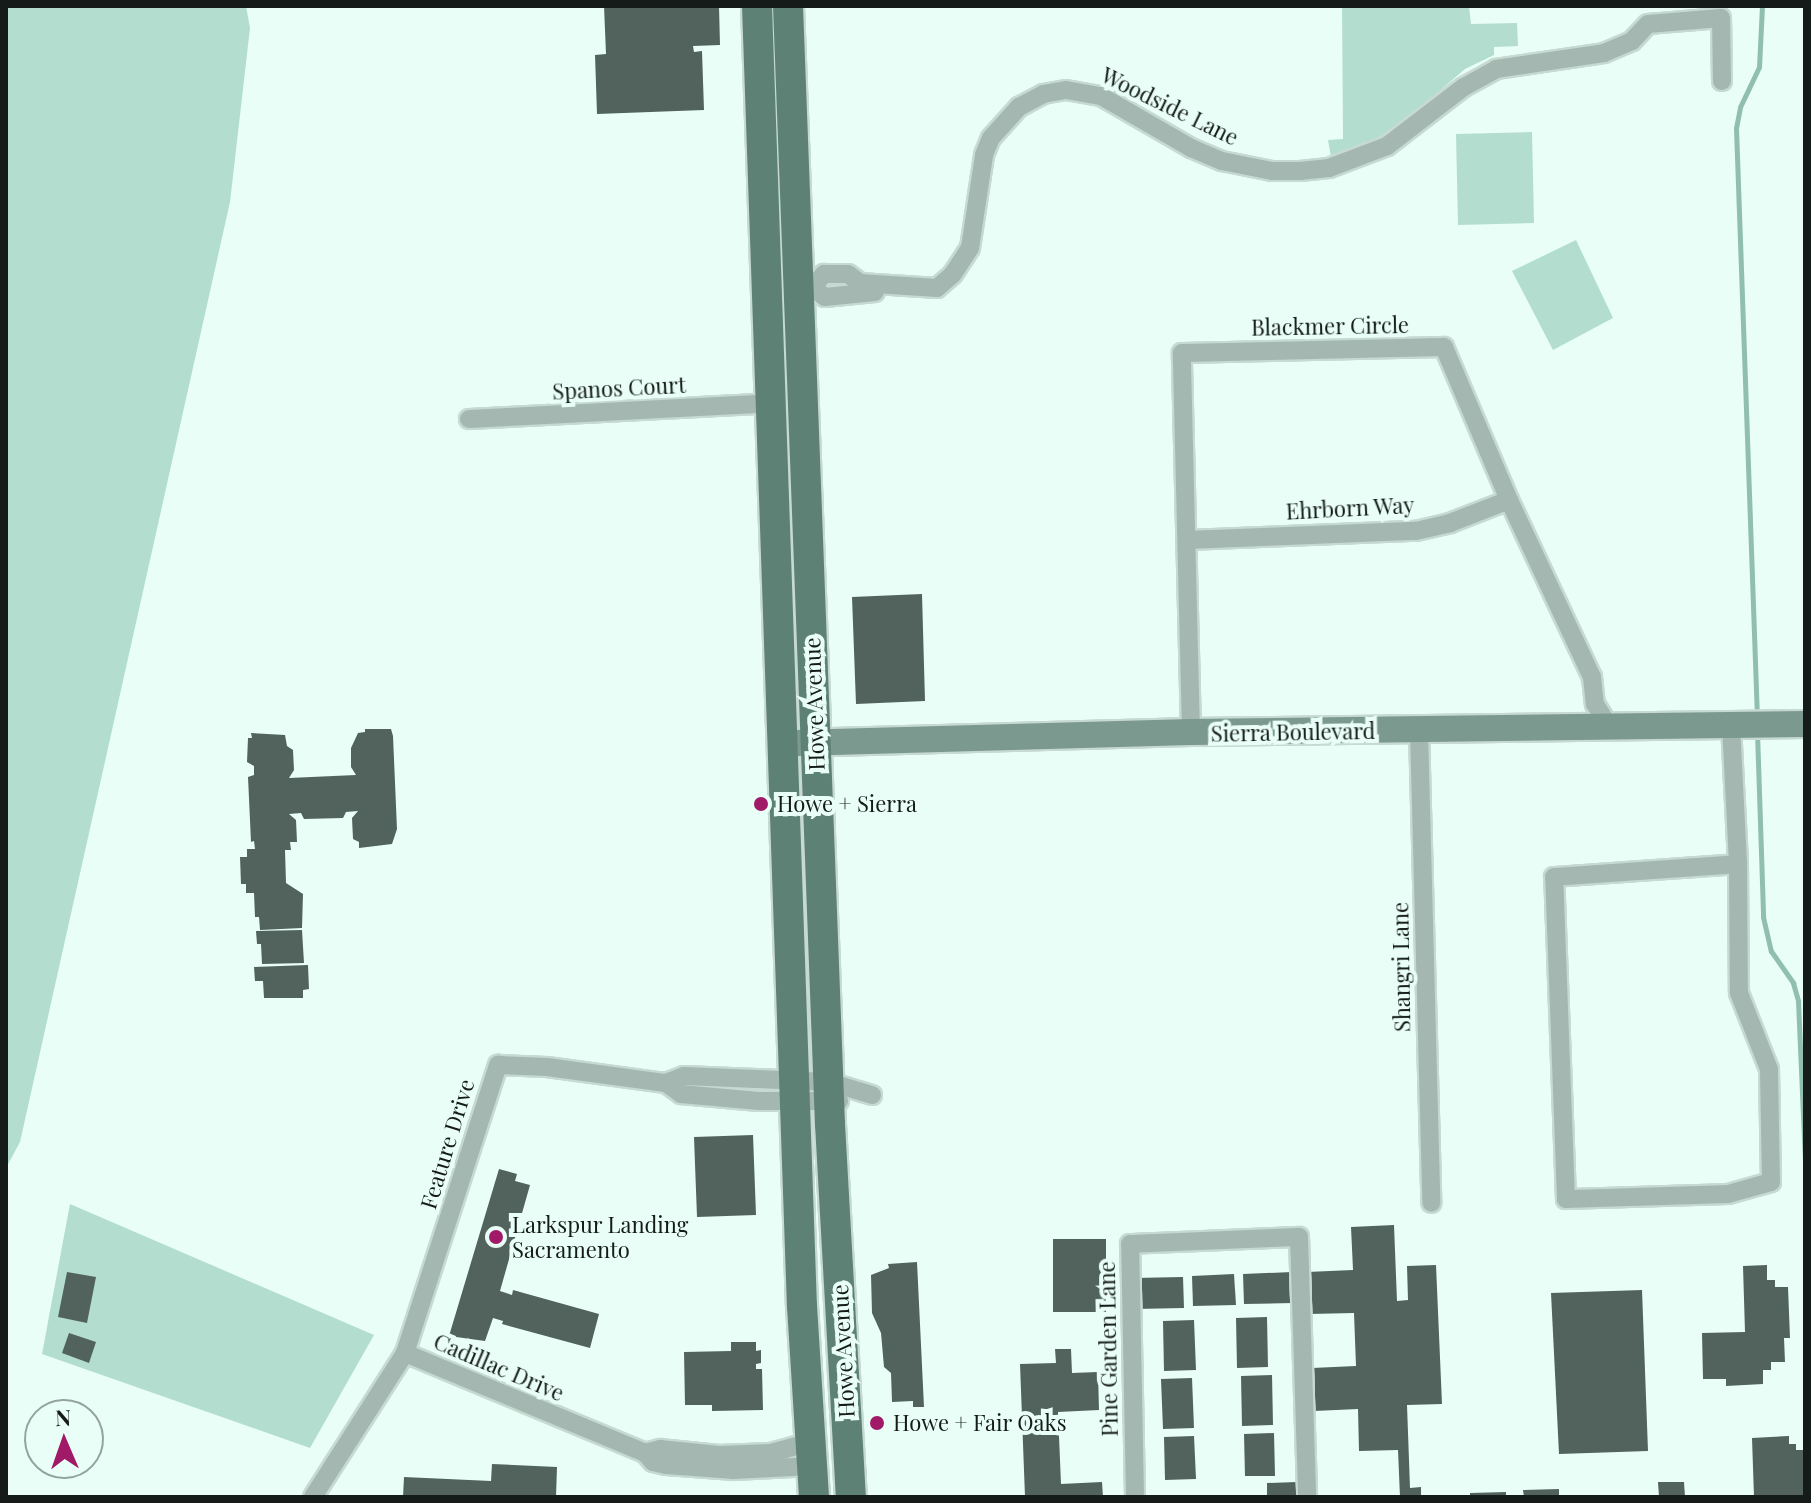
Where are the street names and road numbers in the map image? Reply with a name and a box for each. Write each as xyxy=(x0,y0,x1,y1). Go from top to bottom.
street label: Woodside Lane xyxy=(1097,61,1243,151)
street label: Blackmer Circle xyxy=(1251,311,1409,341)
street label: Spanos Court xyxy=(552,371,686,405)
street label: Ehrborn Way xyxy=(1285,491,1415,525)
street label: Howe Avenue xyxy=(798,637,830,771)
street label: Sierra Boulevard xyxy=(1210,717,1376,747)
street label: Shangri Lane xyxy=(1387,902,1415,1032)
street label: Feature Drive xyxy=(415,1076,479,1212)
street label: Pine Garden Lane xyxy=(1093,1261,1123,1437)
street label: Howe Avenue xyxy=(826,1283,860,1419)
street label: Cadillac Drive xyxy=(430,1328,568,1406)

